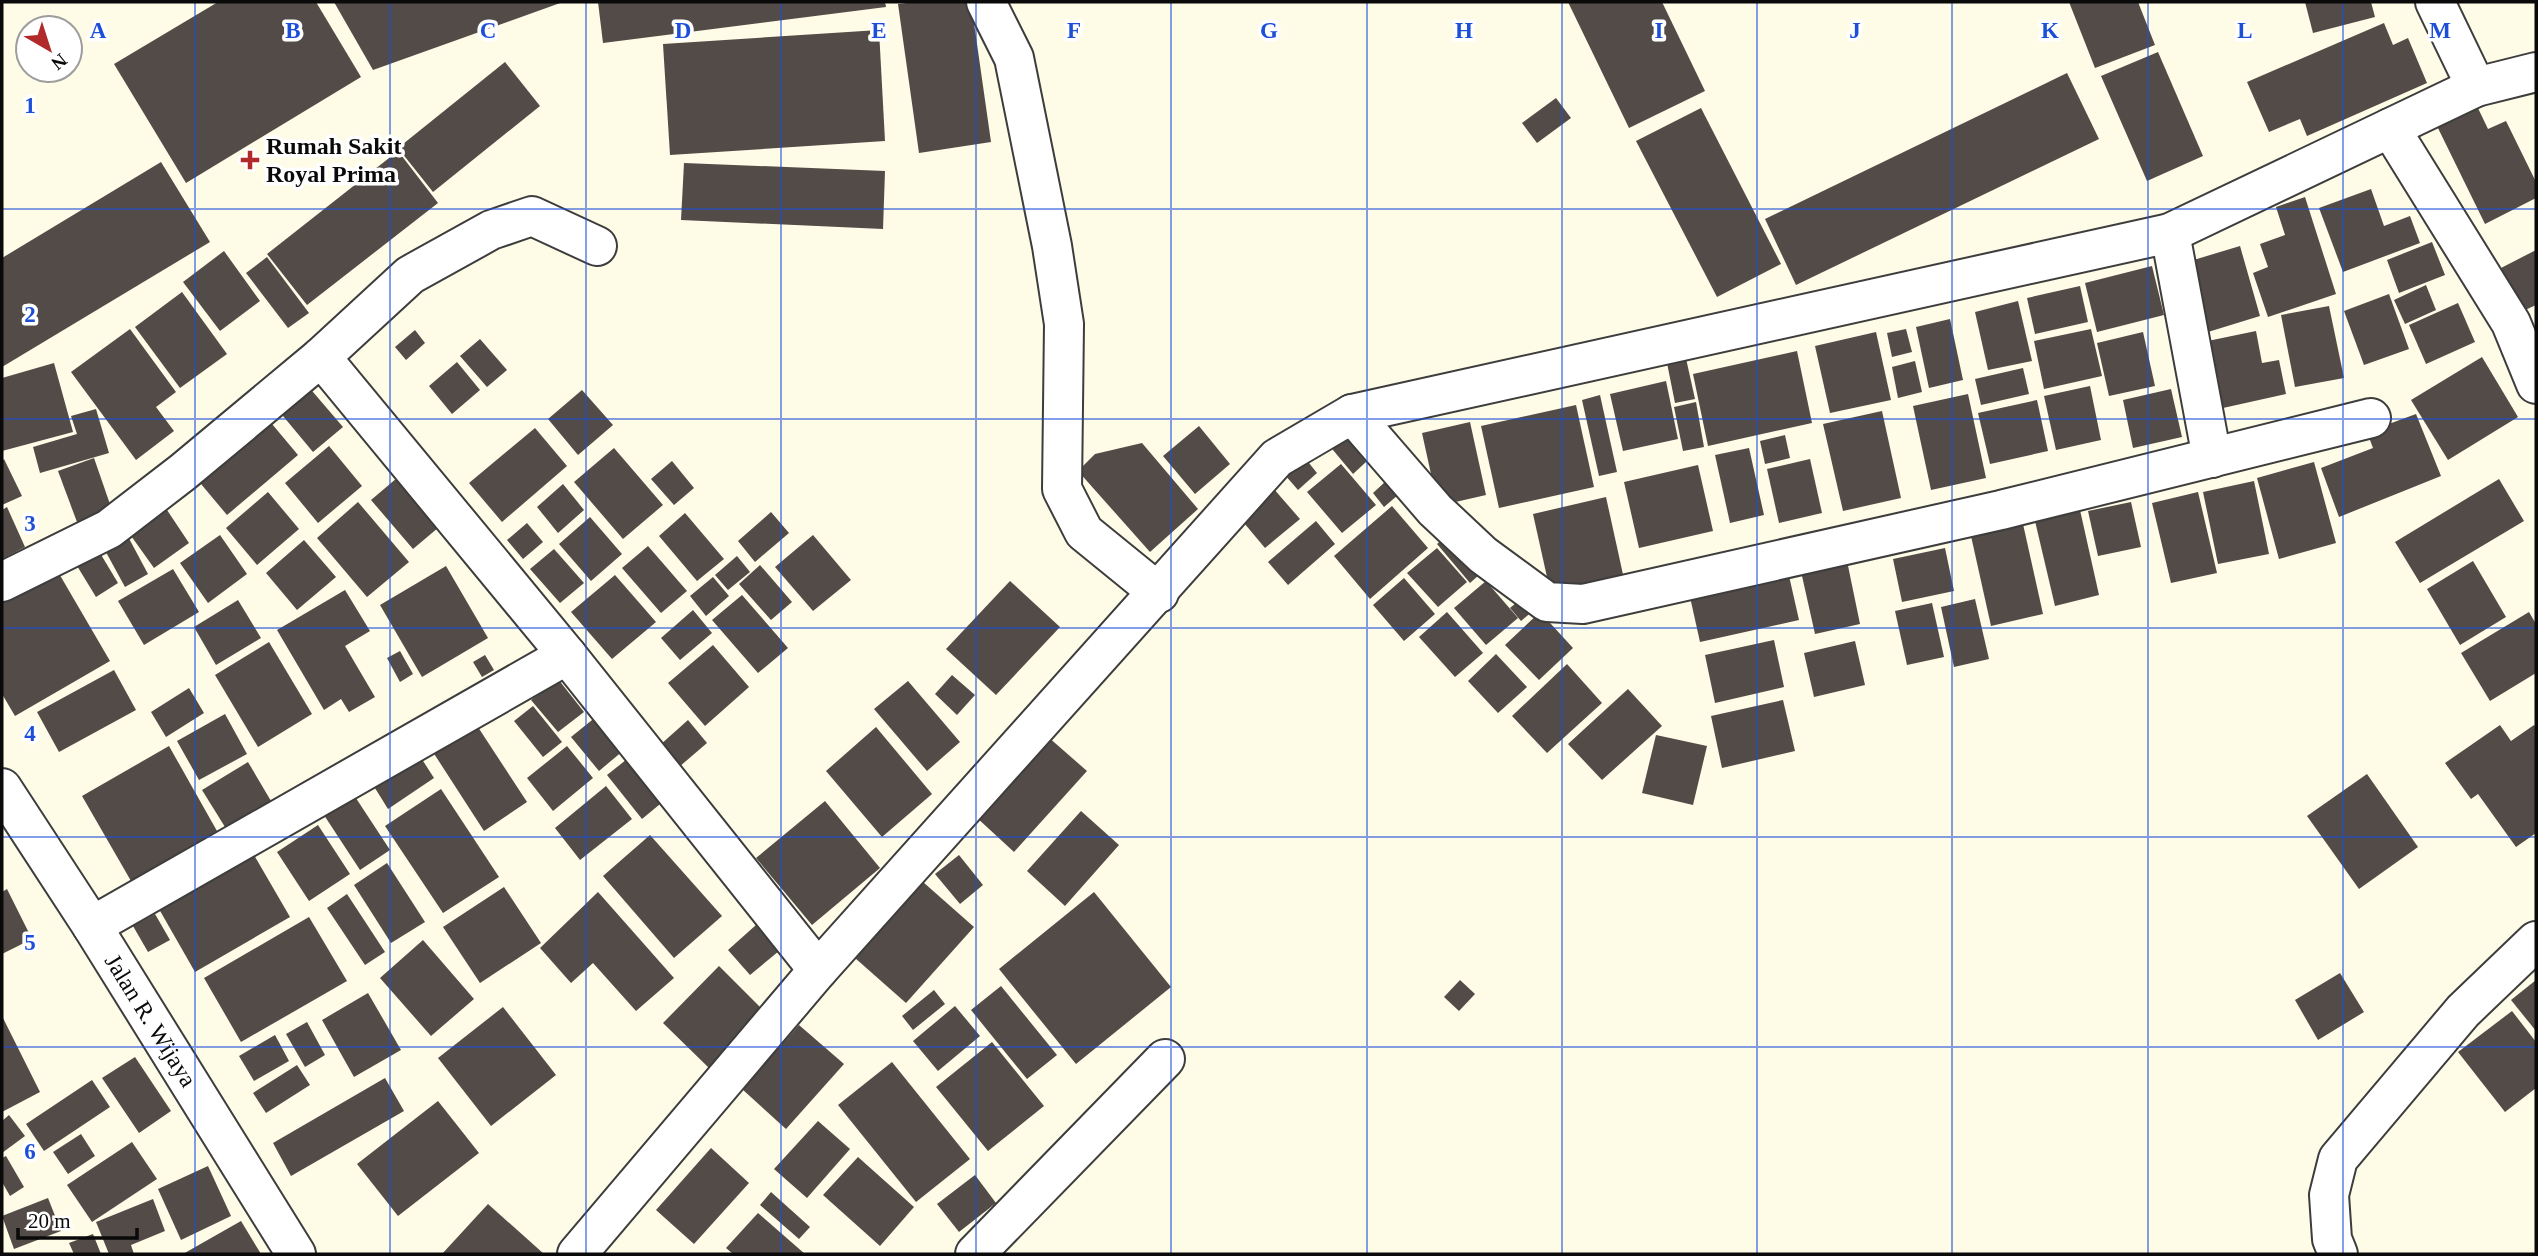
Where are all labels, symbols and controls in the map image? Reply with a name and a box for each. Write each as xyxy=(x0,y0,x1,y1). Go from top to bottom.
north arrow xyxy=(14,14,84,84)
text: A xyxy=(90,18,107,43)
text: B xyxy=(285,18,301,43)
text: C xyxy=(480,18,496,43)
text: D xyxy=(675,18,691,43)
text: E xyxy=(871,18,887,43)
text: F xyxy=(1067,18,1081,43)
text: G xyxy=(1260,18,1278,43)
text: H xyxy=(1455,18,1473,43)
text: I xyxy=(1655,18,1664,43)
text: J xyxy=(1849,18,1861,43)
text: K xyxy=(2041,18,2059,43)
text: L xyxy=(2237,18,2253,43)
text: M xyxy=(2429,18,2451,43)
text: N xyxy=(47,49,71,74)
text: 1 xyxy=(24,93,36,118)
place label: Rumah Sakit Royal Prima xyxy=(266,133,401,187)
marker: Rumah Sakit Royal Prima xyxy=(240,150,260,170)
text: 2 xyxy=(24,302,36,327)
text: 3 xyxy=(24,511,36,536)
text: 4 xyxy=(24,721,36,746)
text: 5 xyxy=(24,930,36,955)
street label: Jalan R. Wijaya xyxy=(100,949,202,1092)
text: 6 xyxy=(24,1139,36,1164)
scale bar xyxy=(18,1196,136,1240)
text: 20 m xyxy=(28,1209,71,1233)

